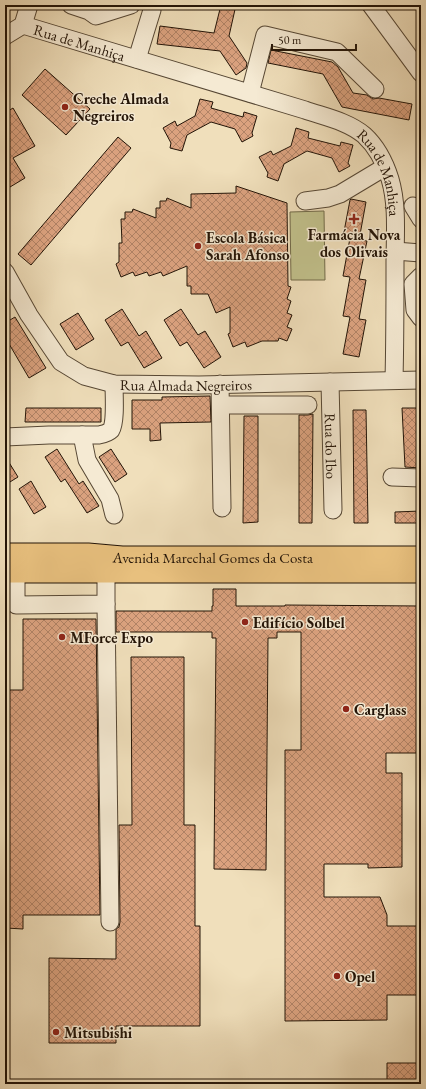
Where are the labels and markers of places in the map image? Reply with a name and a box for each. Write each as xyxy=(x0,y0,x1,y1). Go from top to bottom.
place label: Creche Almada Negreiros xyxy=(73,89,169,125)
marker: Creche Almada Negreiros xyxy=(60,102,70,112)
marker: Farmácia Nova dos Olivais xyxy=(349,214,359,224)
place label: Farmácia Nova dos Olivais xyxy=(308,225,401,261)
place label: Escola Básica Sarah Afonso xyxy=(206,228,290,264)
marker: Escola Básica Sarah Afonso xyxy=(193,241,203,251)
place label: Edifício Solbel xyxy=(253,613,345,632)
marker: Edifício Solbel xyxy=(240,617,250,627)
place label: MForce Expo xyxy=(70,628,153,647)
marker: MForce Expo xyxy=(57,632,67,642)
place label: Carglass xyxy=(354,700,406,719)
marker: Carglass xyxy=(341,704,351,714)
place label: Opel xyxy=(345,967,376,986)
marker: Opel xyxy=(332,971,342,981)
place label: Mitsubishi xyxy=(64,1023,133,1042)
marker: Mitsubishi xyxy=(51,1027,61,1037)

